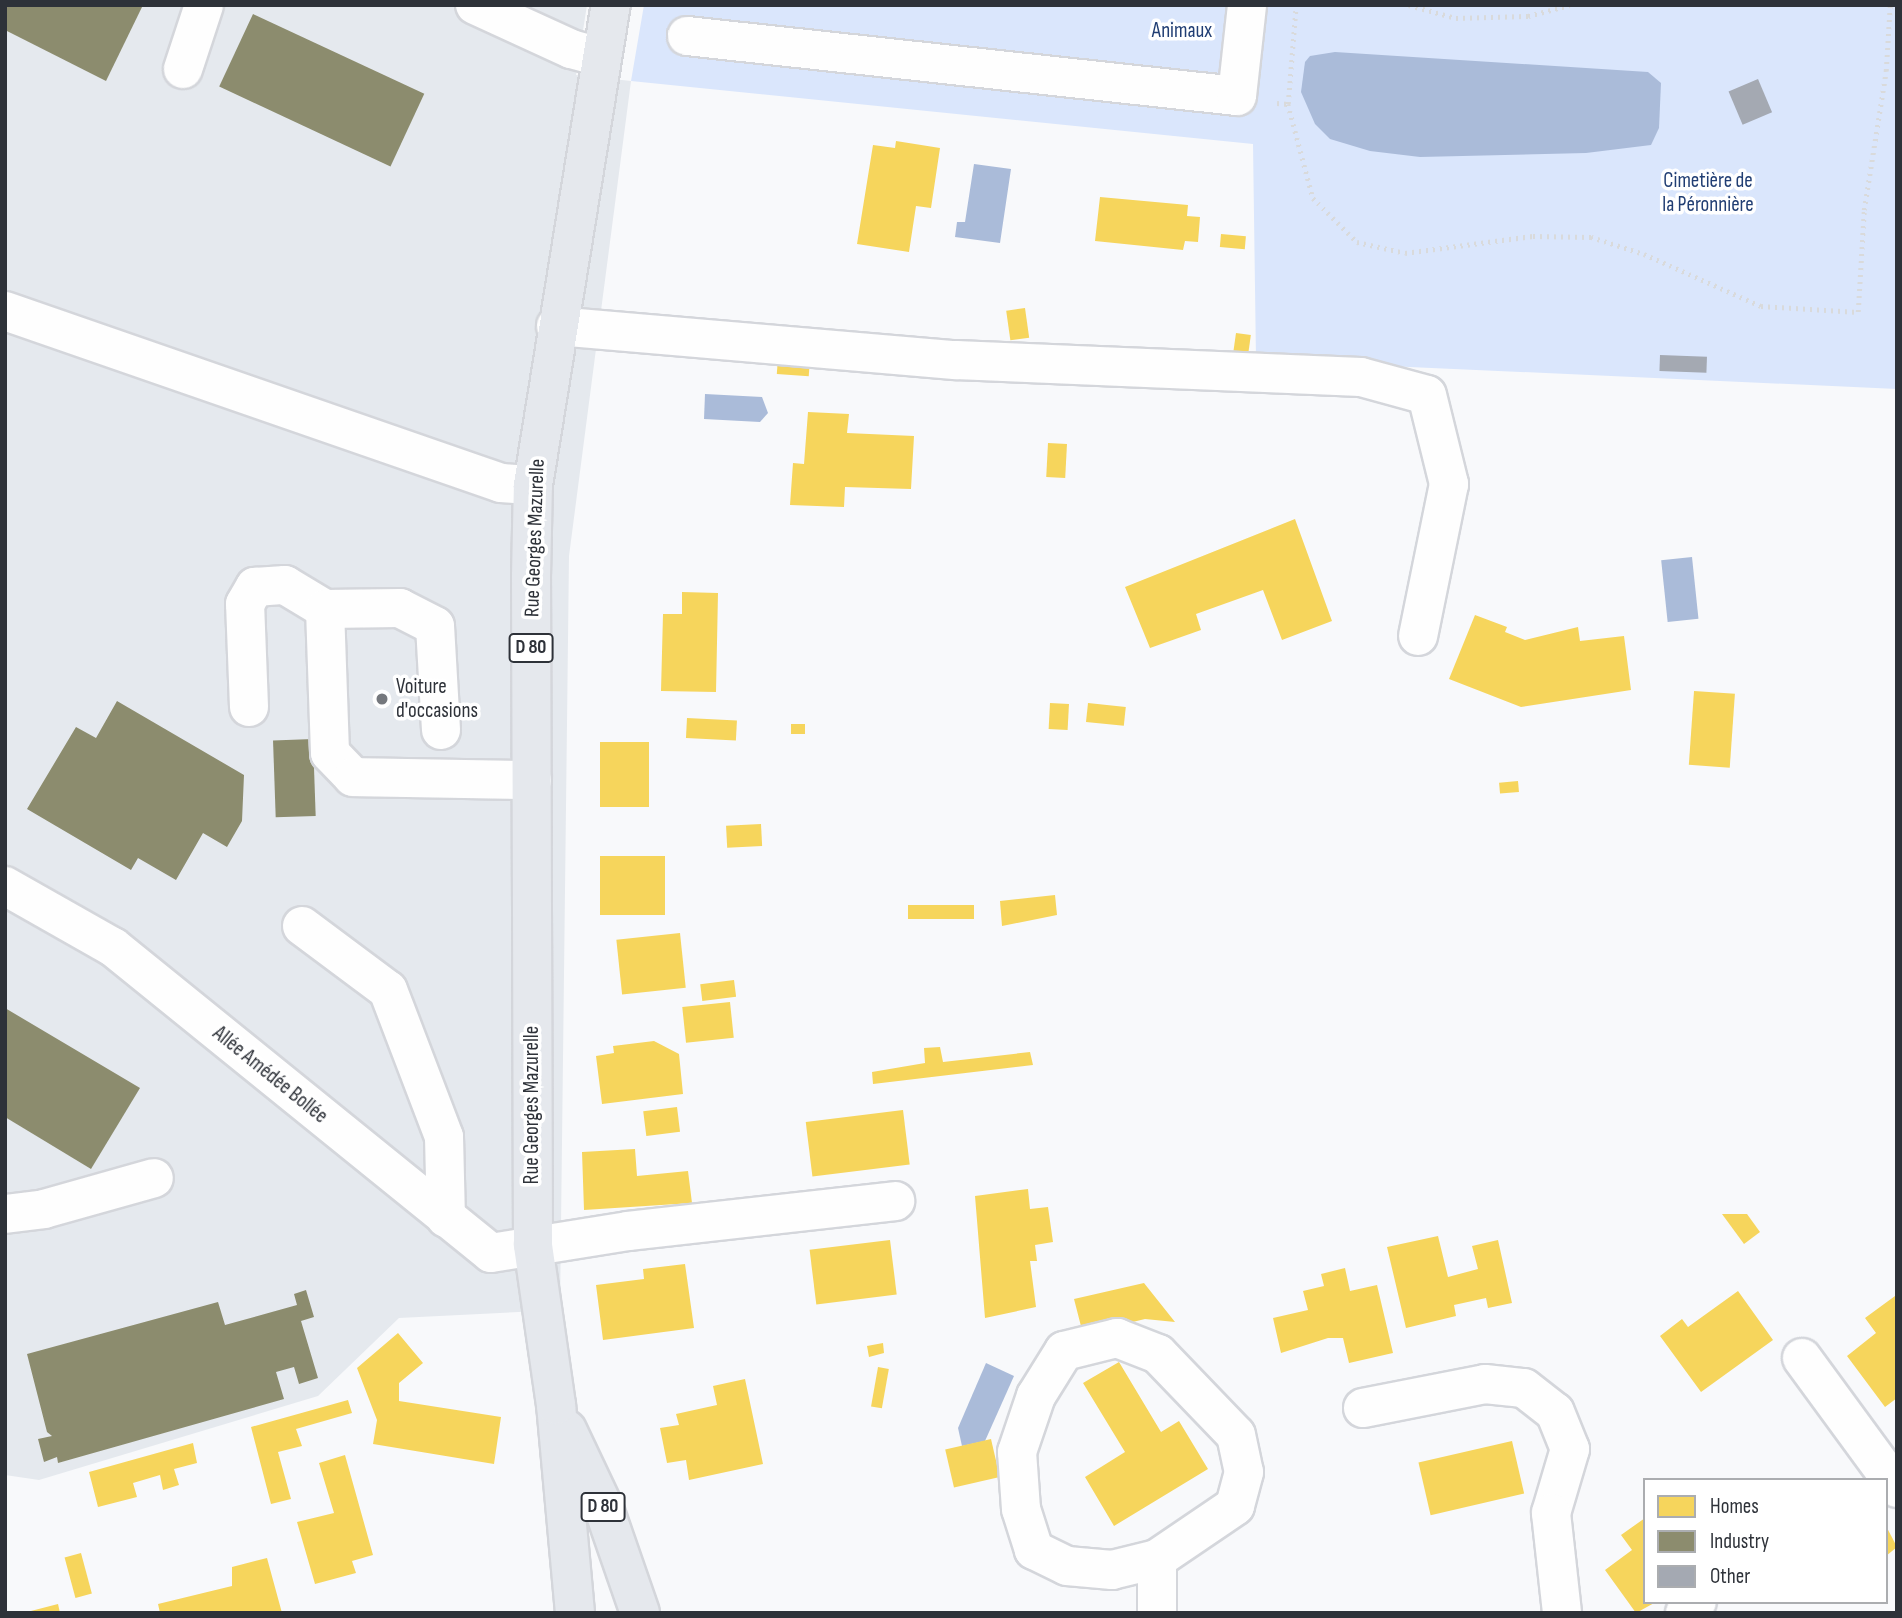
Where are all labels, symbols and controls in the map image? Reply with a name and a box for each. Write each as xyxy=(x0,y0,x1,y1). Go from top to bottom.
park label: Animaux xyxy=(1152,18,1212,44)
park label: Cimetière de la Péronnière xyxy=(1662,168,1754,218)
street label: Rue Georges Mazurelle xyxy=(520,458,550,618)
road number: D 80 xyxy=(508,632,554,664)
place label: Voiture d'occasions xyxy=(396,674,478,724)
marker: Voiture d'occasions xyxy=(374,691,390,707)
street label: Allée Amédée Bollée xyxy=(208,1021,332,1129)
street label: Rue Georges Mazurelle xyxy=(519,1026,545,1184)
legend xyxy=(1643,1478,1888,1604)
road number: D 80 xyxy=(580,1492,626,1522)
text: Homes xyxy=(1710,1494,1759,1519)
text: Industry xyxy=(1710,1529,1769,1554)
text: Other xyxy=(1710,1564,1750,1589)

